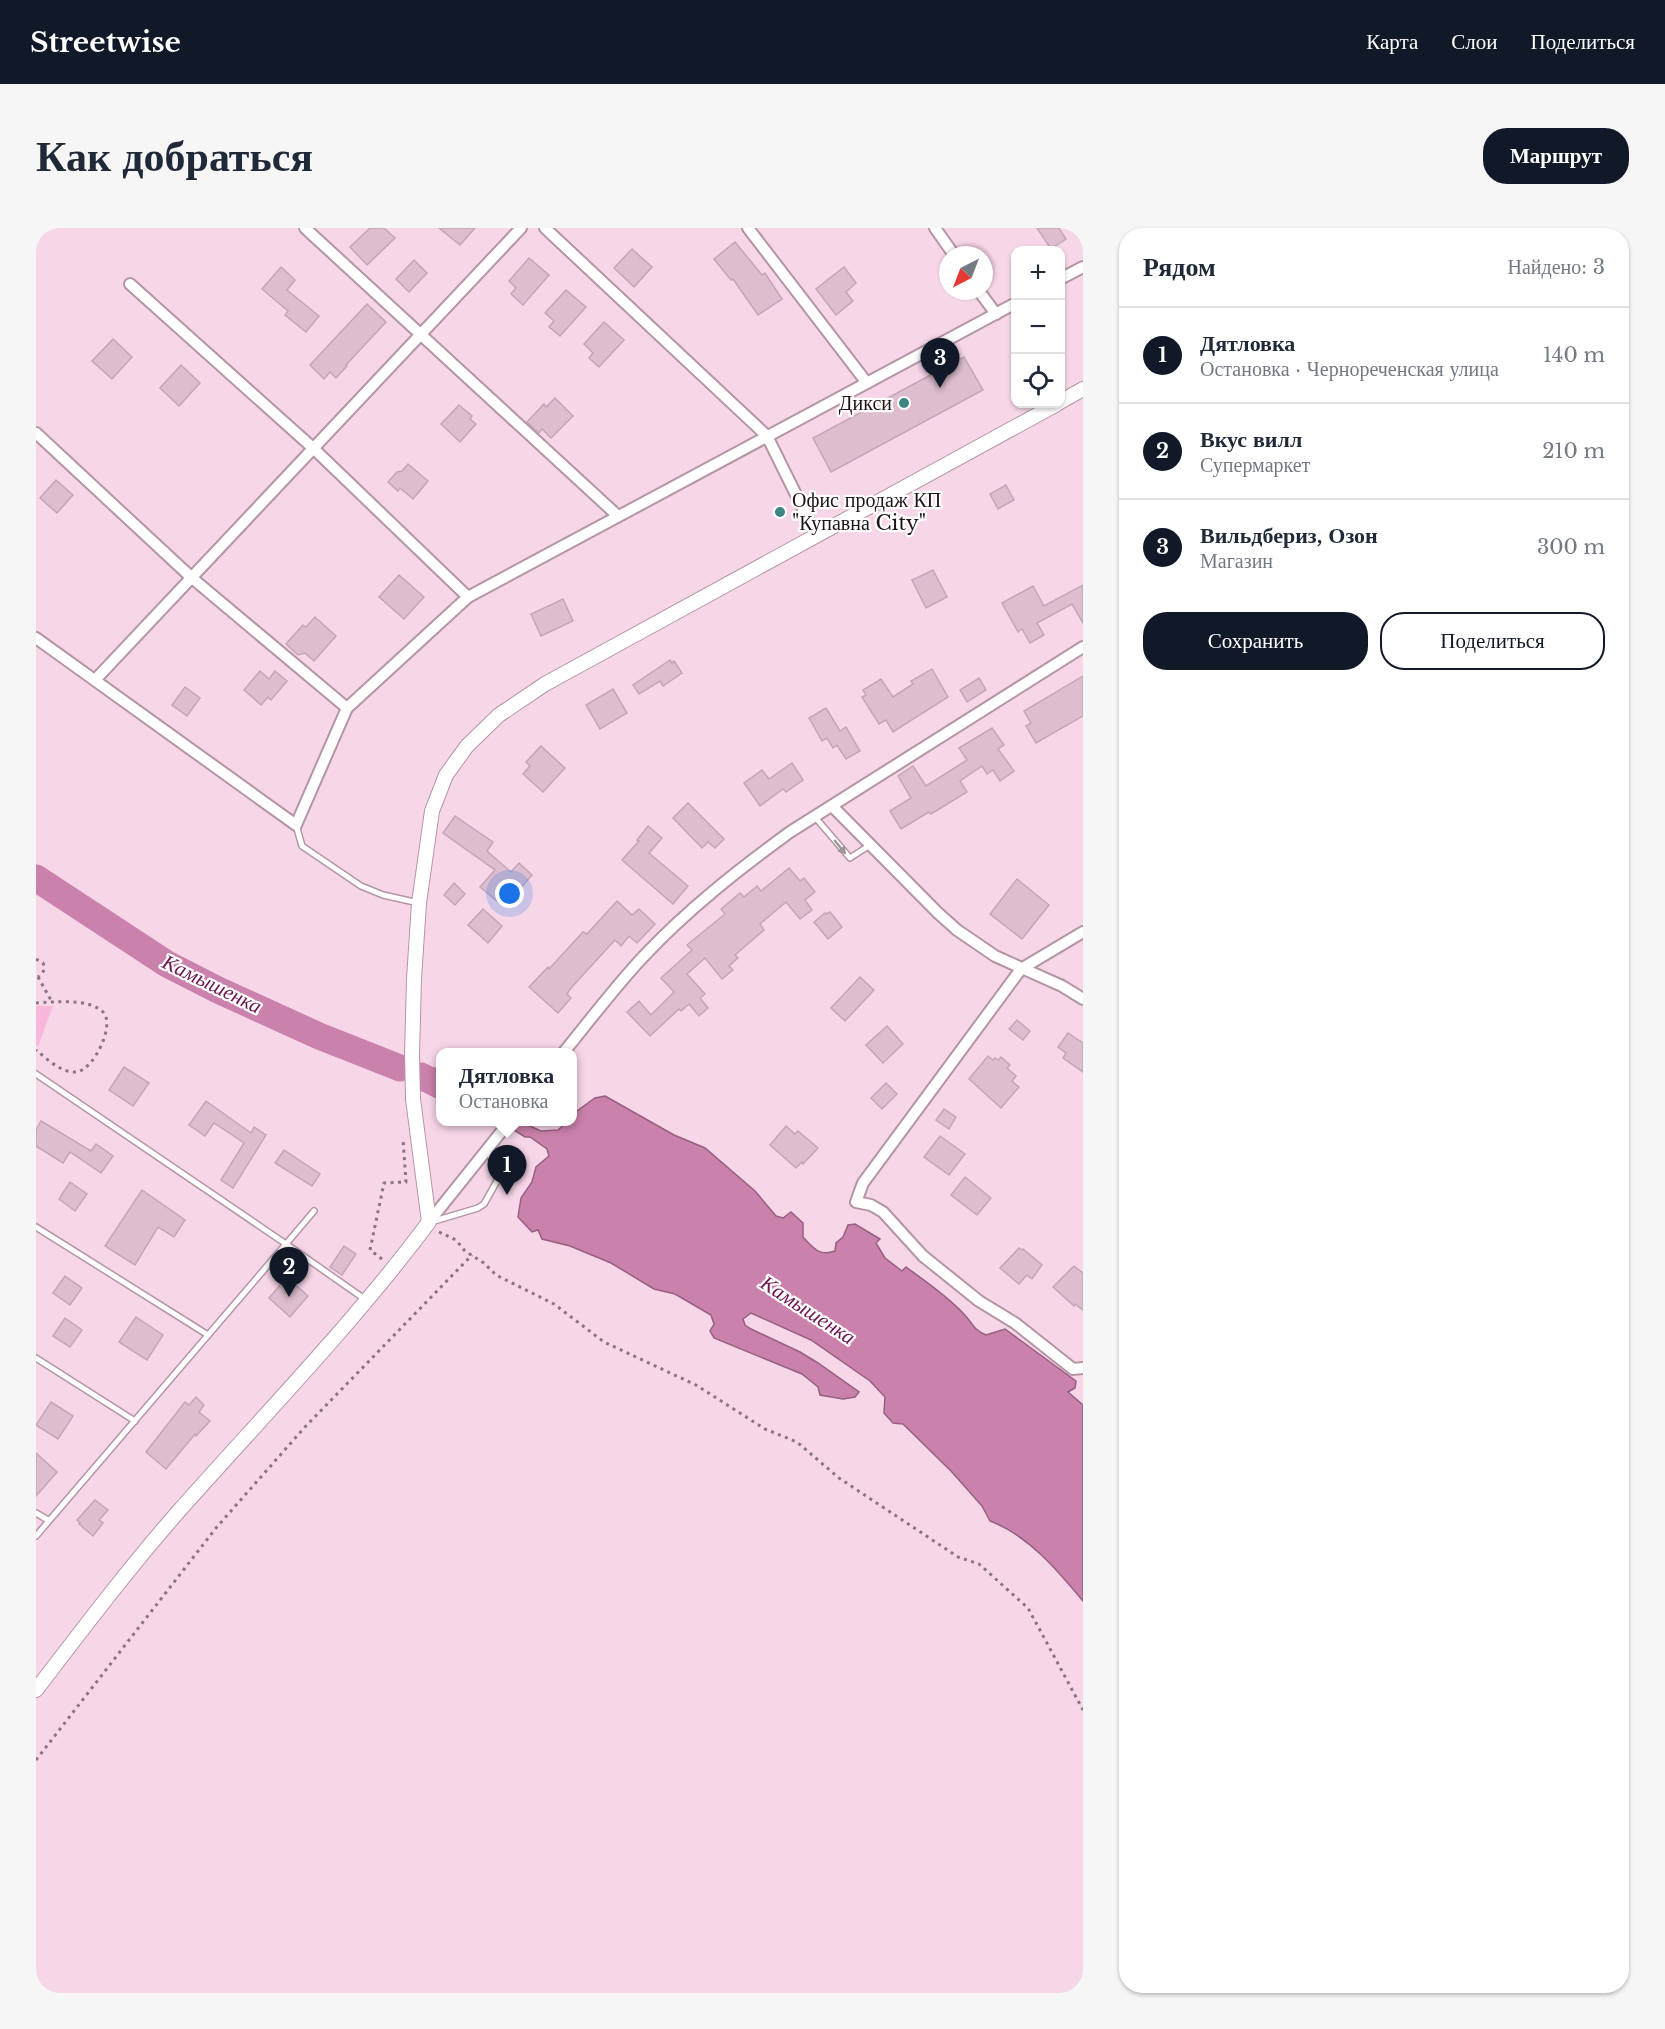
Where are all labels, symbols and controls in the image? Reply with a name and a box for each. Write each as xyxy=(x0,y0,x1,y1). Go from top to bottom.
text: Streetwise xyxy=(30,25,181,60)
text: Карта xyxy=(1366,29,1418,55)
text: Слои xyxy=(1451,29,1497,55)
text: Поделиться xyxy=(1530,29,1635,55)
button: Маршрут xyxy=(1483,128,1629,184)
text: Как добраться xyxy=(36,130,313,182)
north arrow xyxy=(939,246,993,300)
map controls xyxy=(1011,246,1065,408)
button: + xyxy=(1011,246,1065,300)
text: Рядом xyxy=(1143,251,1216,283)
text: Найдено: 3 xyxy=(1507,255,1605,279)
button: − xyxy=(1011,300,1065,354)
text: Дятловка xyxy=(1200,330,1295,357)
pin: 3 xyxy=(920,338,960,388)
text: 1 xyxy=(1158,343,1167,367)
text: 140 m xyxy=(1543,343,1605,367)
button: locate xyxy=(1011,354,1065,408)
text: Остановка · Чернореченская улица xyxy=(1200,357,1499,381)
place label: Дикси xyxy=(839,391,892,415)
marker: Дикси xyxy=(897,396,911,410)
text: Вкус вилл xyxy=(1200,426,1302,453)
text: 2 xyxy=(1156,439,1169,463)
text: 210 m xyxy=(1542,439,1605,463)
text: Супермаркет xyxy=(1200,453,1310,477)
place label: Офис продаж КП "Купавна City" xyxy=(792,488,941,535)
marker: Офис продаж КП "Купавна City" xyxy=(773,505,787,519)
text: Вильдбериз, Озон xyxy=(1200,522,1378,549)
text: 3 xyxy=(1156,535,1169,559)
text: 300 m xyxy=(1537,535,1605,559)
text: Магазин xyxy=(1200,549,1273,573)
button: Сохранить xyxy=(1143,612,1368,670)
button: Поделиться xyxy=(1380,612,1605,670)
one-way arrow xyxy=(833,839,846,855)
your location xyxy=(495,879,524,908)
water label: Камышенка xyxy=(157,948,266,1019)
popup xyxy=(436,1048,577,1126)
text: Дятловка xyxy=(459,1062,554,1089)
text: Остановка xyxy=(459,1089,548,1113)
pin: 1 xyxy=(488,1146,526,1195)
pin: 2 xyxy=(270,1248,308,1297)
water label: Камышенка xyxy=(755,1269,860,1350)

